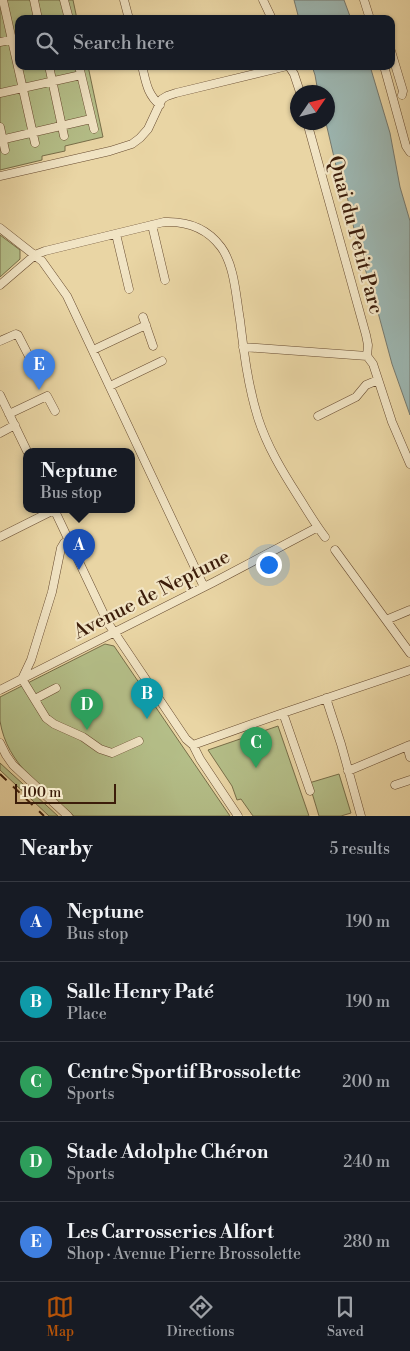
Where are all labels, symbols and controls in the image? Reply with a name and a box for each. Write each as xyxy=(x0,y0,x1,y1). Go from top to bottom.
search box xyxy=(15,15,395,70)
icon: search xyxy=(33,29,61,57)
text: Search here xyxy=(73,31,174,55)
north arrow xyxy=(290,85,335,130)
street label: Quai du Petit Parc xyxy=(322,153,388,317)
pin: E xyxy=(23,349,55,390)
popup xyxy=(23,448,135,513)
text: Neptune xyxy=(40,459,118,483)
text: Bus stop xyxy=(40,483,102,503)
pin: A xyxy=(63,529,95,570)
street label: Avenue de Neptune xyxy=(70,545,234,645)
your location xyxy=(256,552,282,578)
pin: B xyxy=(131,678,163,719)
pin: D xyxy=(71,689,103,730)
pin: C xyxy=(240,727,272,768)
scale bar xyxy=(15,781,116,804)
text: 100 m xyxy=(22,784,61,802)
text: Nearby xyxy=(20,836,93,862)
text: 5 results xyxy=(329,839,390,859)
text: Neptune xyxy=(67,900,144,924)
text: A xyxy=(30,912,42,932)
text: 190 m xyxy=(346,912,390,932)
text: Bus stop xyxy=(67,924,129,944)
text: Salle Henry Paté xyxy=(67,980,214,1004)
text: B xyxy=(30,992,42,1012)
text: 190 m xyxy=(346,992,390,1012)
text: Place xyxy=(67,1004,107,1024)
text: Centre Sportif Brossolette xyxy=(67,1060,301,1084)
text: C xyxy=(30,1072,42,1092)
text: 200 m xyxy=(342,1072,390,1092)
text: Sports xyxy=(67,1084,114,1104)
text: Stade Adolphe Chéron xyxy=(67,1140,268,1164)
text: D xyxy=(30,1152,42,1172)
text: 240 m xyxy=(343,1152,390,1172)
text: Sports xyxy=(67,1164,114,1184)
text: Les Carrosseries Alfort xyxy=(67,1220,274,1244)
text: E xyxy=(30,1232,42,1252)
text: 280 m xyxy=(343,1232,390,1252)
text: Shop · Avenue Pierre Brossolette xyxy=(67,1244,301,1264)
tab: Map xyxy=(46,1293,74,1341)
tab: Directions xyxy=(167,1293,234,1341)
tab: Saved xyxy=(327,1293,364,1341)

